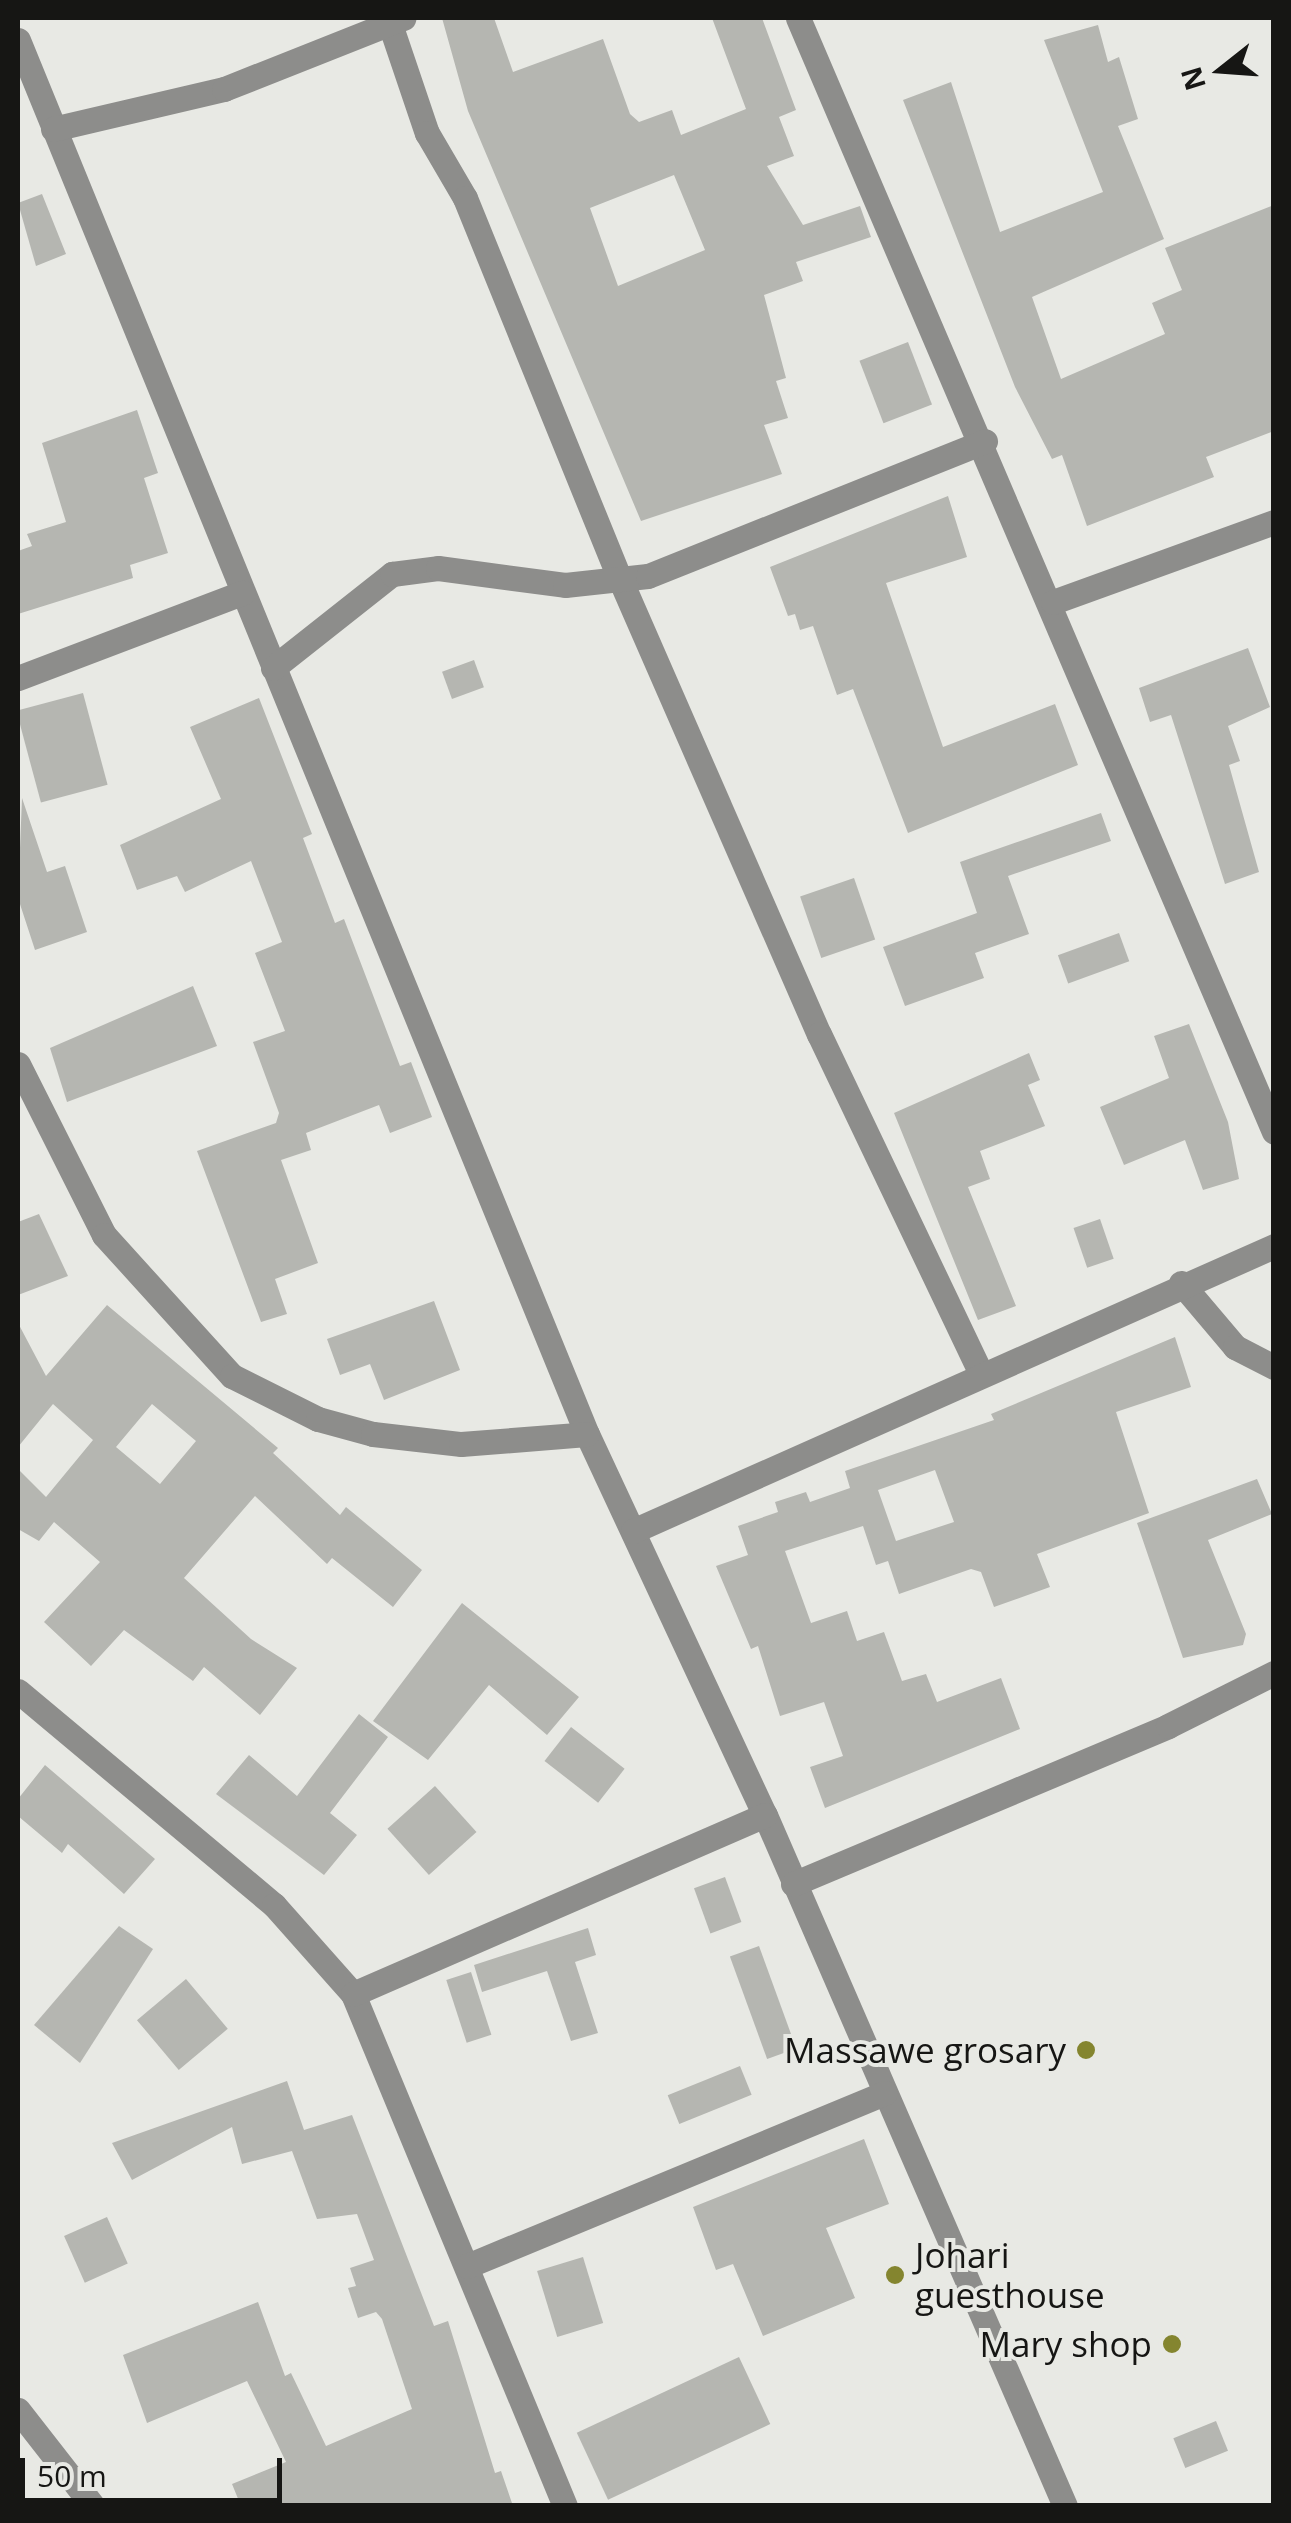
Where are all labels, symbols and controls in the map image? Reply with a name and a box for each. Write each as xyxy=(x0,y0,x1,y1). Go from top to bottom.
north arrow xyxy=(1171,20,1271,120)
text: N xyxy=(1171,62,1214,95)
place label: Massawe grosary xyxy=(784,2029,1066,2071)
marker: Massawe grosary xyxy=(1075,2039,1097,2061)
place label: Johari guesthouse xyxy=(915,2234,1105,2316)
marker: Johari guesthouse xyxy=(884,2264,906,2286)
place label: Mary shop xyxy=(980,2323,1152,2365)
marker: Mary shop xyxy=(1161,2333,1183,2355)
scale bar xyxy=(25,2438,288,2500)
text: 50 m xyxy=(37,2455,107,2496)

